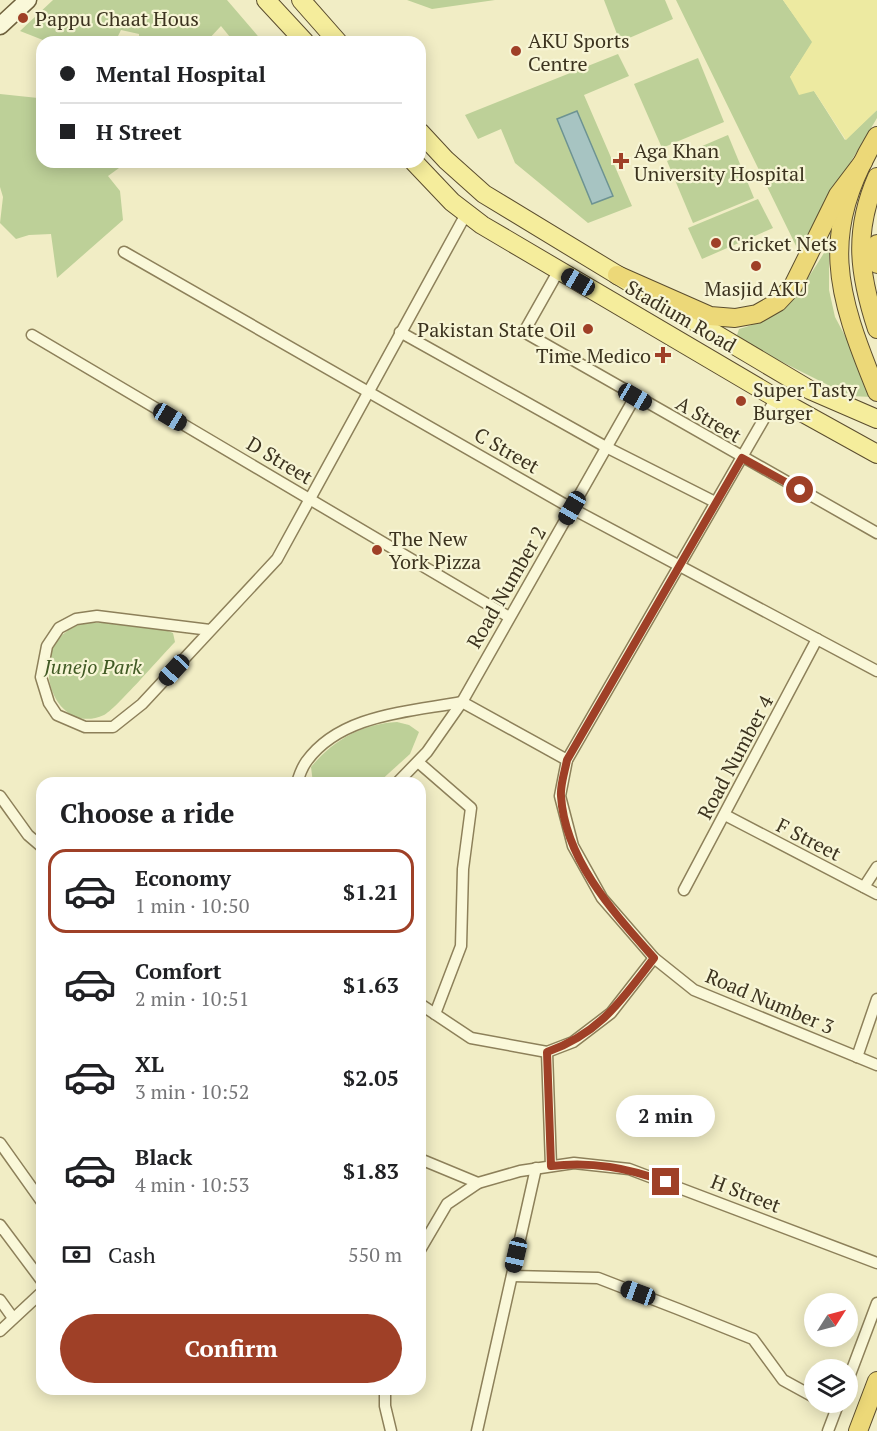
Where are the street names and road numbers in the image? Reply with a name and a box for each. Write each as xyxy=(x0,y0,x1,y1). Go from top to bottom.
street label: Stadium Road xyxy=(621,273,741,359)
street label: A Street xyxy=(671,389,747,449)
street label: C Street xyxy=(469,421,545,480)
street label: D Street xyxy=(242,430,318,491)
street label: Road Number 2 xyxy=(460,521,552,653)
street label: Road Number 4 xyxy=(691,690,779,824)
street label: F Street xyxy=(772,811,846,867)
street label: Road Number 3 xyxy=(702,962,838,1040)
street label: H Street xyxy=(707,1167,785,1219)

